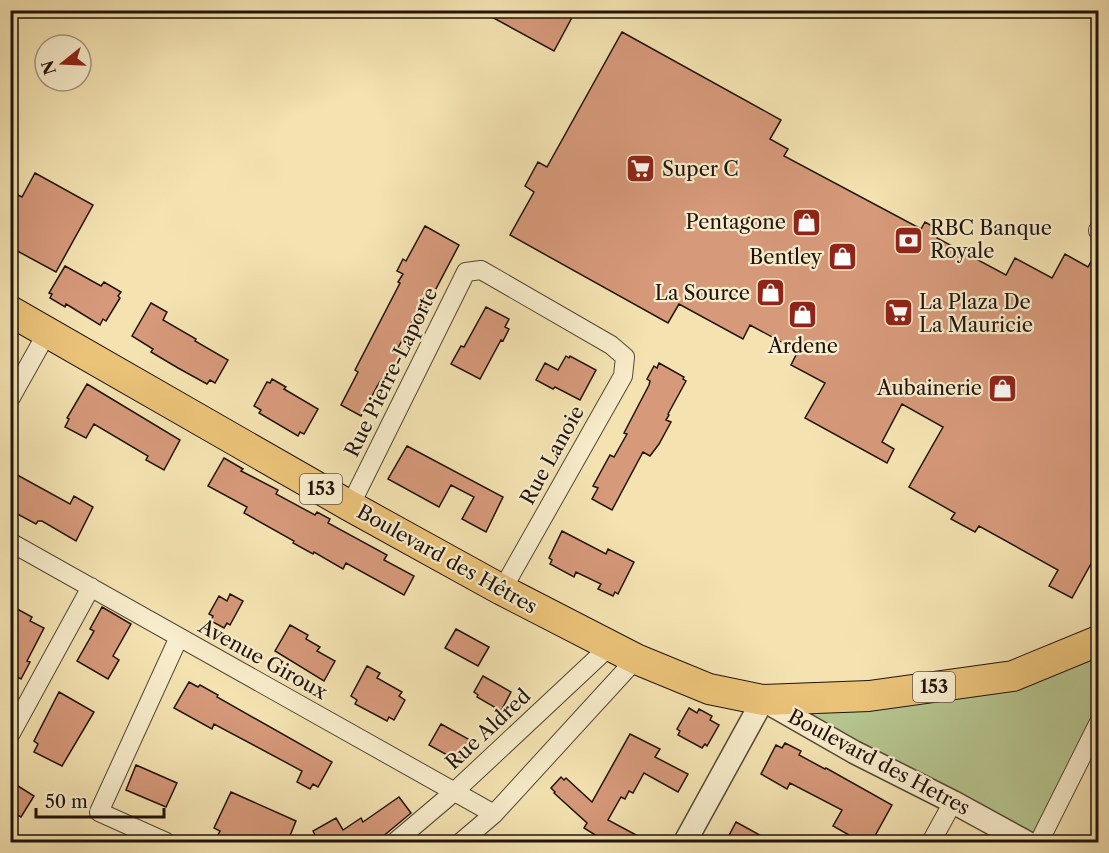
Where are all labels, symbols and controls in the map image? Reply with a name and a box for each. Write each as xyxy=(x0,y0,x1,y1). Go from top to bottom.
north arrow xyxy=(33,33,93,93)
text: N xyxy=(37,58,60,77)
supermarket icon: Super C xyxy=(625,153,657,185)
place label: Super C xyxy=(662,157,739,181)
shop icon: Pentagone xyxy=(791,206,823,238)
place label: Pentagone xyxy=(686,210,786,234)
place label: RBC Banque Royale xyxy=(930,216,1052,263)
bank icon: RBC Banque Royale xyxy=(893,224,925,256)
shop icon: Bentley xyxy=(827,241,859,273)
place label: Bentley xyxy=(749,245,823,269)
shop icon: La Source xyxy=(755,277,787,309)
place label: La Source xyxy=(655,281,750,305)
street label: Rue Pierre-Laporte xyxy=(340,283,442,461)
place label: La Plaza De La Mauricie xyxy=(919,290,1033,337)
supermarket icon: La Plaza De La Mauricie xyxy=(882,297,914,329)
shop icon: Ardene xyxy=(787,299,819,331)
place label: Ardene xyxy=(767,334,838,358)
shop icon: Aubainerie xyxy=(987,372,1019,404)
place label: Aubainerie xyxy=(876,376,982,400)
street label: Rue Lanoie xyxy=(515,401,589,509)
road number: 153 xyxy=(300,474,342,504)
street label: Boulevard des Hêtres xyxy=(353,499,541,619)
street label: Avenue Giroux xyxy=(194,613,332,704)
road number: 153 xyxy=(913,672,955,702)
street label: Rue Aldred xyxy=(441,684,535,774)
street label: Boulevard des Hetres xyxy=(784,704,974,820)
scale bar xyxy=(36,781,164,819)
text: 50 m xyxy=(45,791,88,813)

